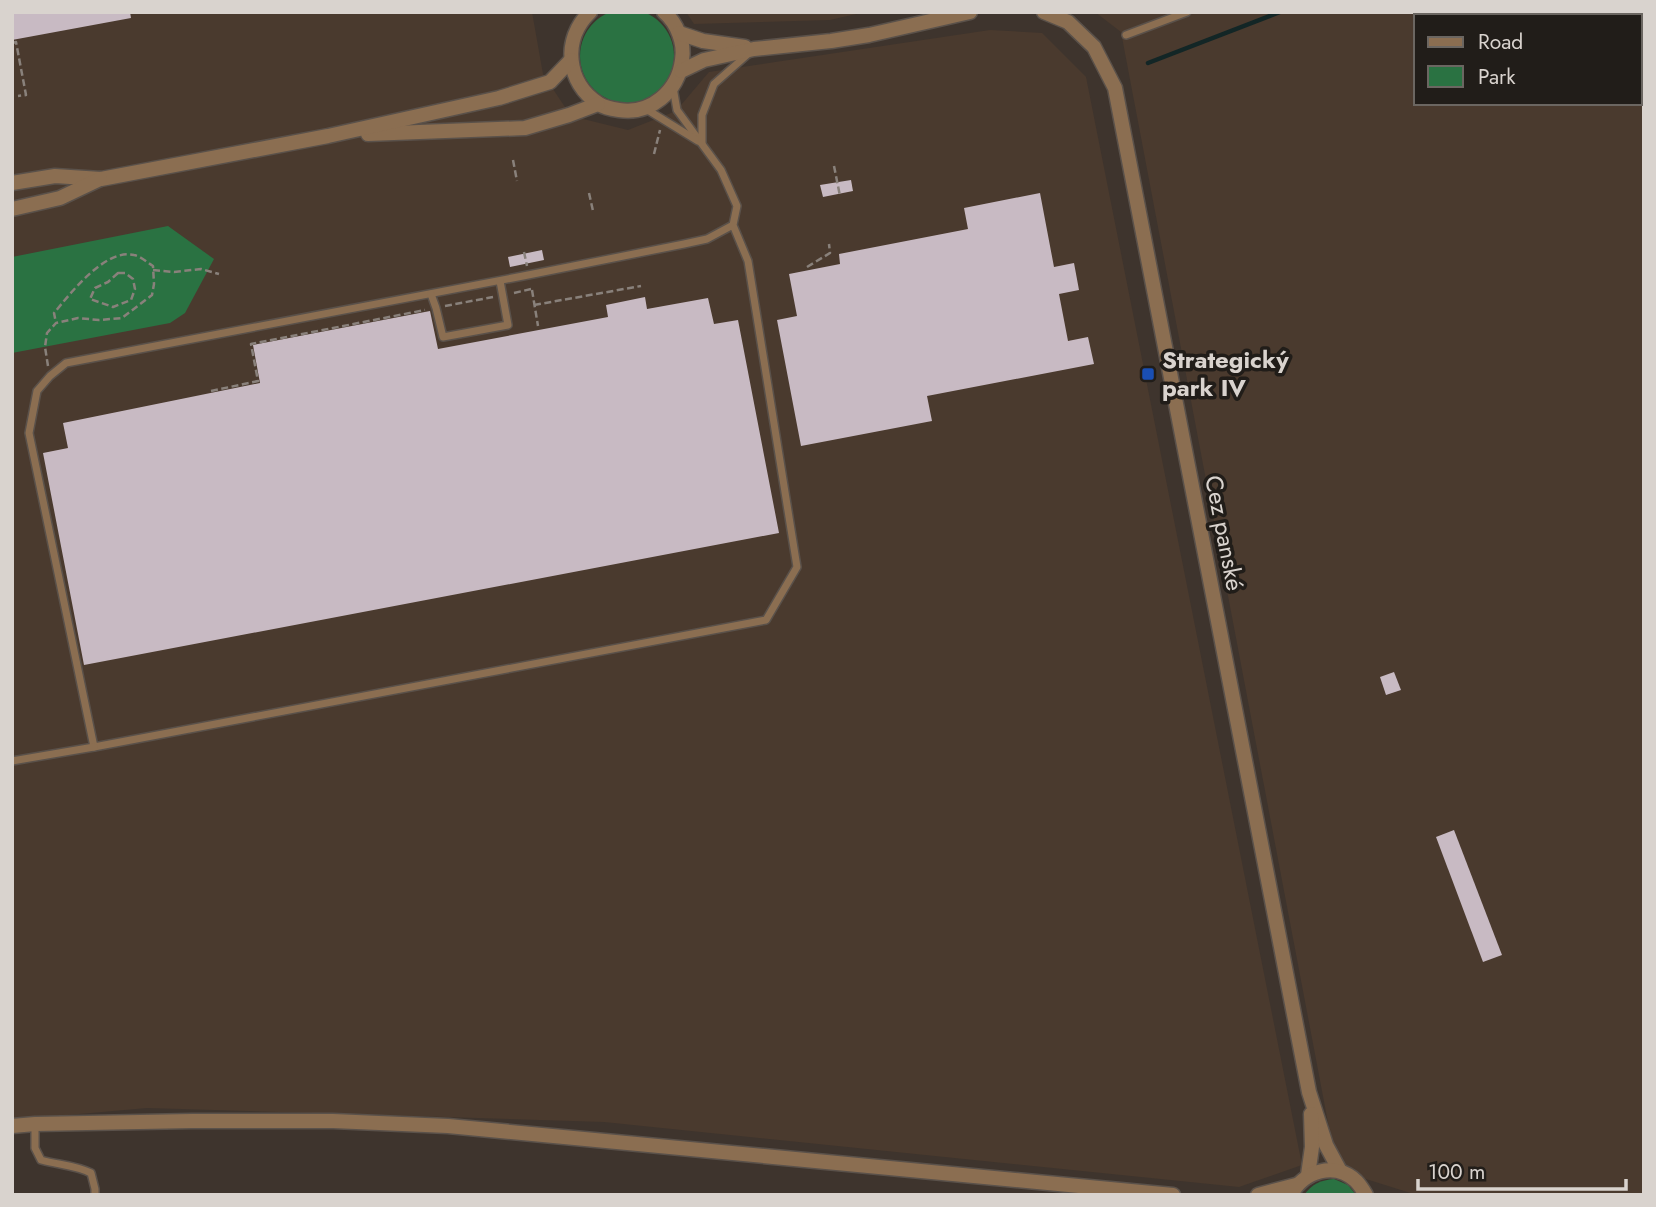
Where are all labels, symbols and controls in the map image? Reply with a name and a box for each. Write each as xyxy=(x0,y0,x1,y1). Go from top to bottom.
legend xyxy=(1414,14,1642,105)
text: Road xyxy=(1478,27,1523,57)
text: Park xyxy=(1478,62,1516,92)
place label: Strategický park IV xyxy=(1162,342,1289,405)
marker: Strategický park IV xyxy=(1140,366,1156,382)
street label: Cez panské xyxy=(1196,472,1253,594)
scale bar xyxy=(1418,1148,1626,1192)
text: 100 m xyxy=(1428,1157,1485,1187)

